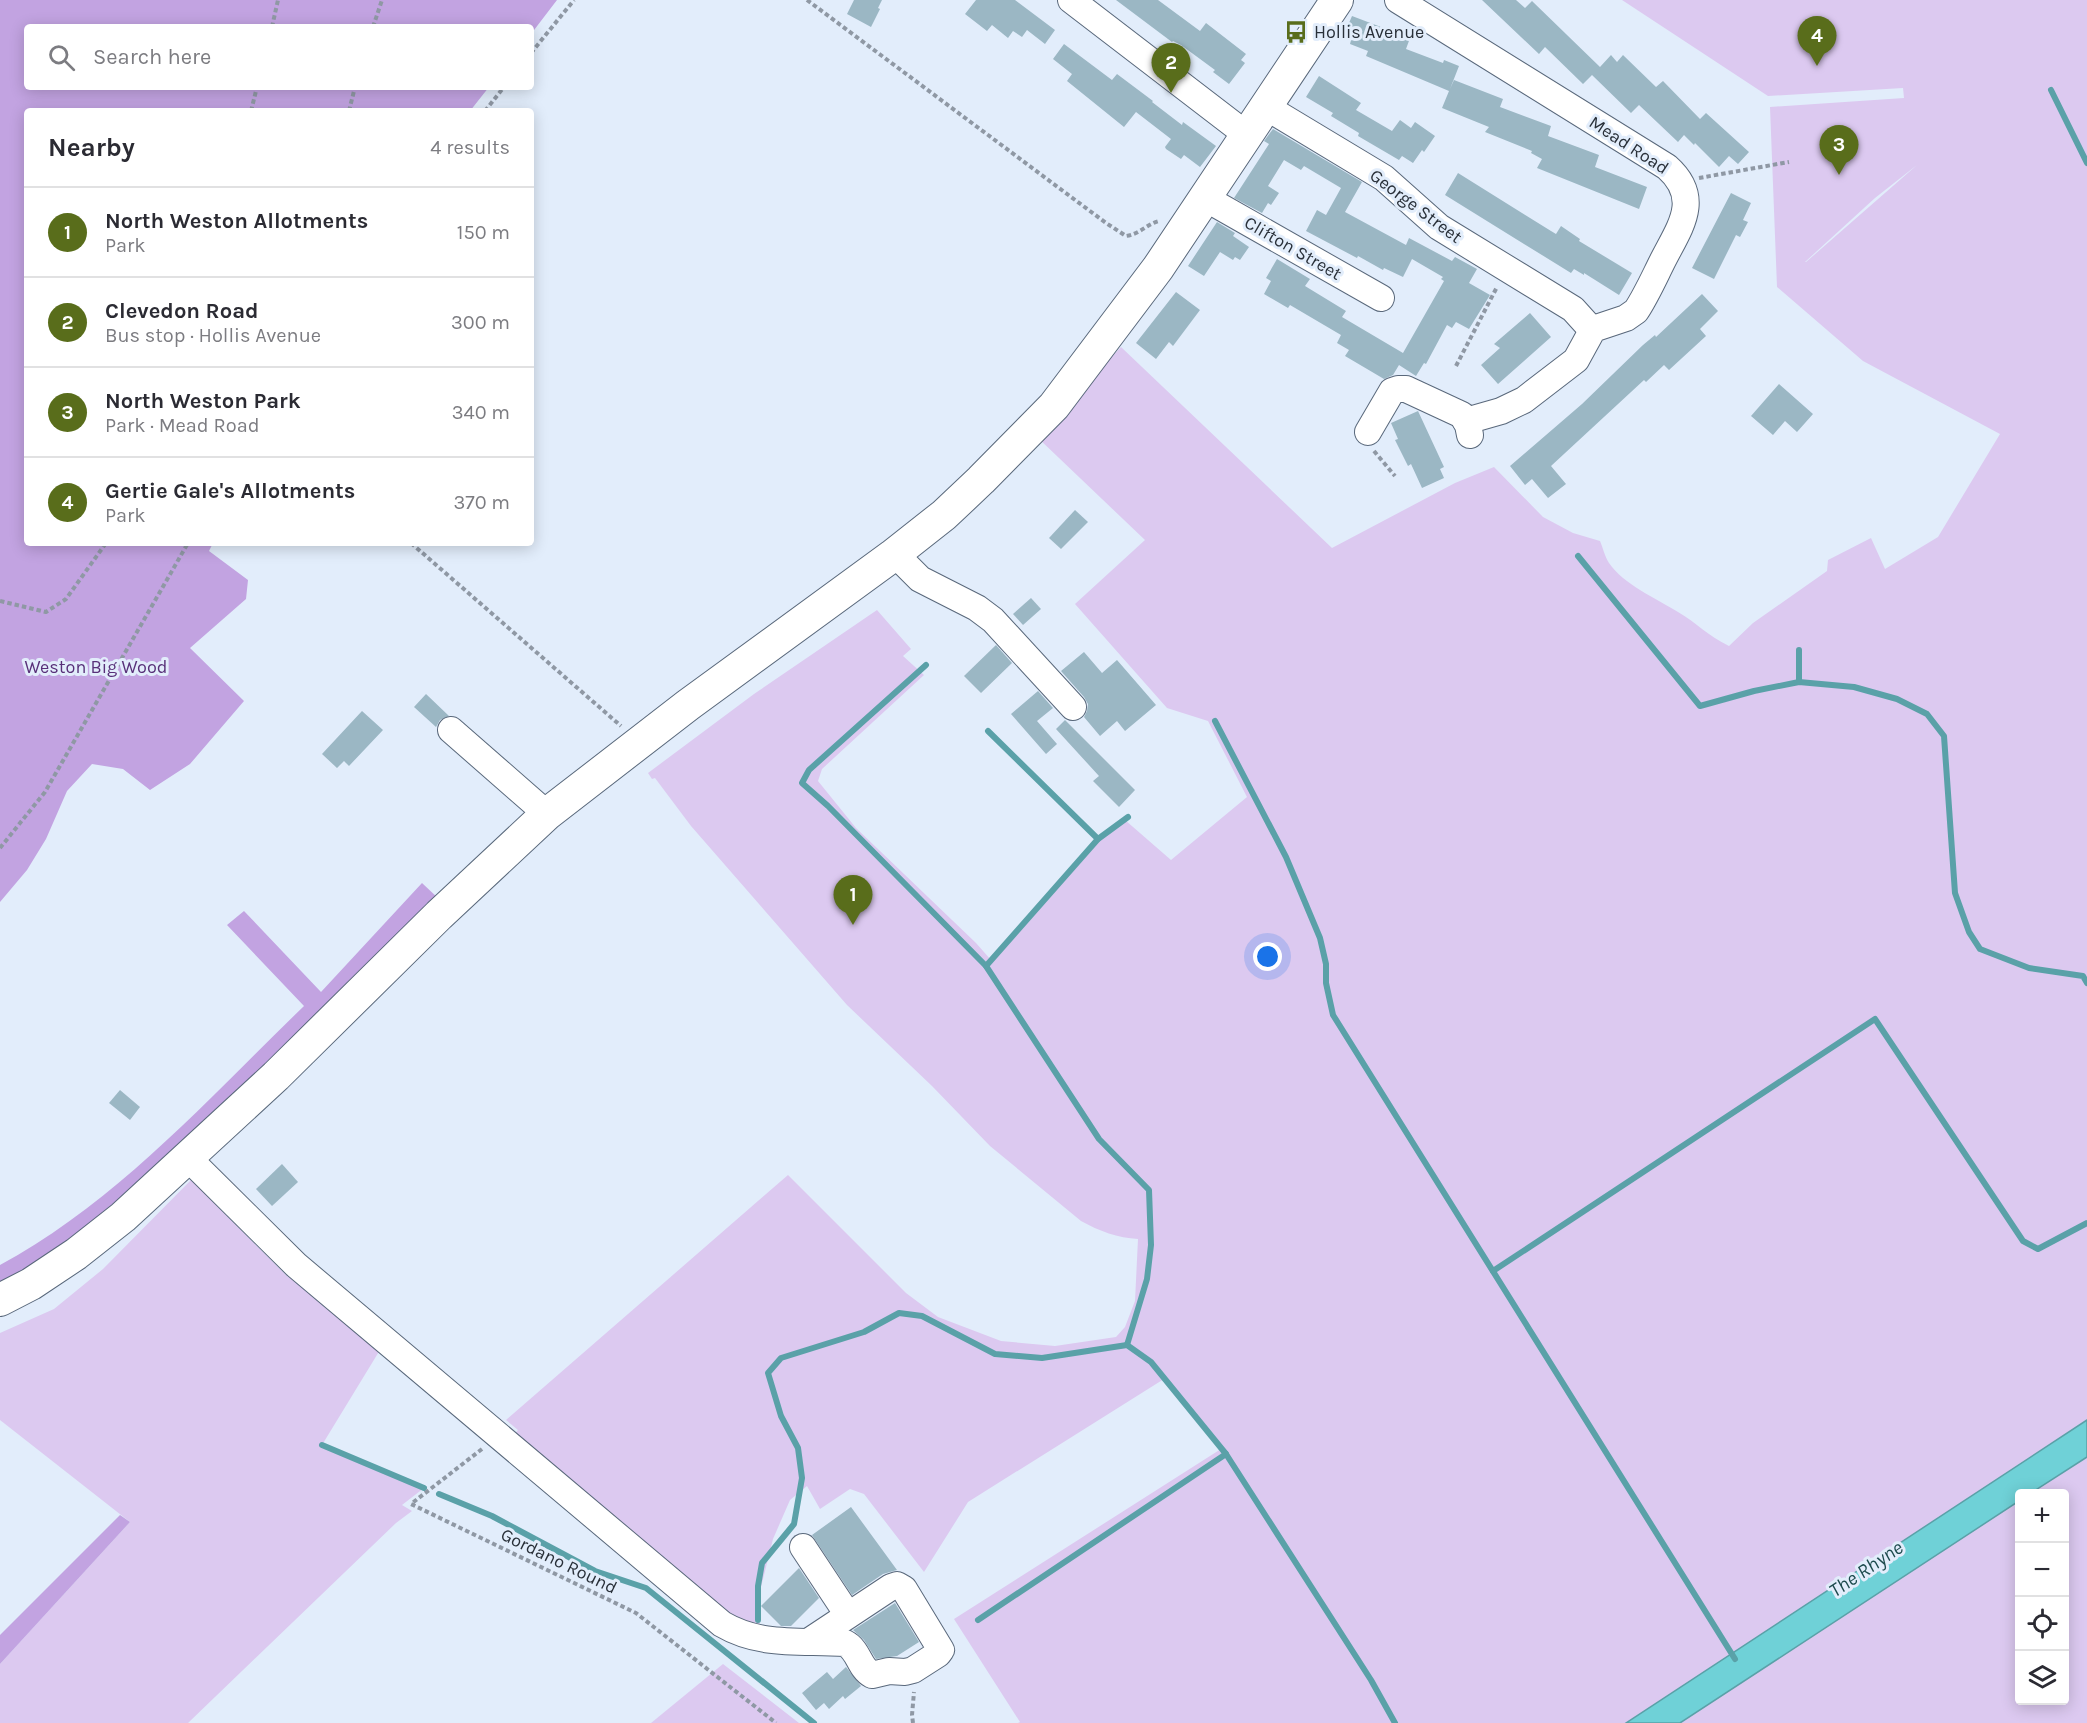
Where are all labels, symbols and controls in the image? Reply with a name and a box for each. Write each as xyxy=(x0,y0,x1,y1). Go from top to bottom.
pin: 4 xyxy=(1798,16,1836,66)
bus stop icon: Hollis Avenue xyxy=(1283,19,1309,45)
place label: Hollis Avenue xyxy=(1314,21,1424,43)
search box xyxy=(24,24,534,90)
icon: search xyxy=(45,41,78,74)
text: Search here xyxy=(93,44,211,70)
pin: 2 xyxy=(1152,44,1190,93)
street label: Mead Road xyxy=(1585,111,1673,179)
pin: 3 xyxy=(1820,126,1858,175)
text: Nearby xyxy=(48,132,135,163)
text: 4 results xyxy=(430,136,510,159)
street label: George Street xyxy=(1365,164,1467,248)
text: North Weston Allotments xyxy=(105,208,368,234)
street label: Clifton Street xyxy=(1240,211,1346,285)
text: 1 xyxy=(64,221,71,244)
text: 150 m xyxy=(457,221,510,244)
text: Park xyxy=(105,234,146,257)
text: Clevedon Road xyxy=(105,298,259,324)
text: 2 xyxy=(61,311,74,334)
text: 300 m xyxy=(451,311,510,334)
text: Bus stop · Hollis Avenue xyxy=(105,324,321,347)
text: North Weston Park xyxy=(105,388,301,414)
text: 3 xyxy=(61,401,74,424)
text: 340 m xyxy=(452,401,510,424)
text: Park · Mead Road xyxy=(105,414,260,437)
text: Gertie Gale's Allotments xyxy=(105,478,355,504)
text: 4 xyxy=(62,491,73,514)
text: 370 m xyxy=(453,491,510,514)
text: Park xyxy=(105,504,146,527)
park label: Weston Big Wood xyxy=(25,656,167,678)
pin: 1 xyxy=(834,876,872,925)
your location xyxy=(1253,942,1282,971)
map controls xyxy=(2015,1489,2069,1705)
button: + xyxy=(2015,1489,2069,1543)
street label: Gordano Round xyxy=(497,1523,621,1599)
water label: The Rhyne xyxy=(1825,1536,1907,1602)
button: − xyxy=(2015,1543,2069,1597)
button: locate xyxy=(2015,1597,2069,1651)
button: layers xyxy=(2015,1651,2069,1705)

